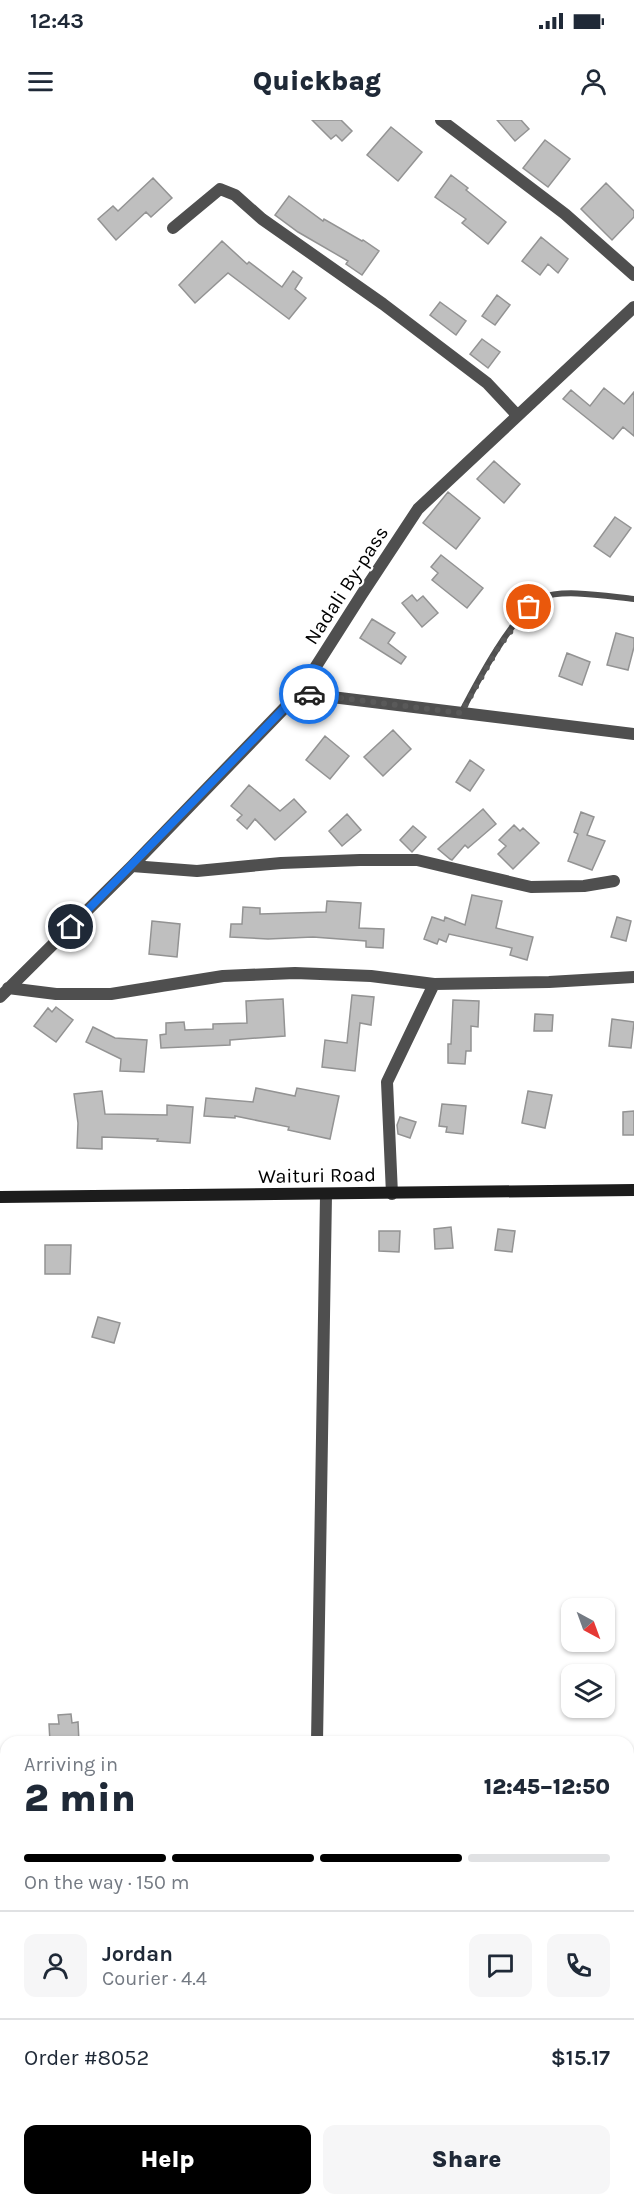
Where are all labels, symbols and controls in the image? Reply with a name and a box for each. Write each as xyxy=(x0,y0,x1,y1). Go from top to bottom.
text: 12:43 xyxy=(30,8,84,34)
icon: menu xyxy=(24,65,57,98)
text: Quickbag xyxy=(253,65,381,97)
icon: person xyxy=(577,65,610,98)
street label: Nadali By-pass xyxy=(300,522,393,649)
pin xyxy=(503,581,554,632)
icon: bag xyxy=(512,590,545,623)
courier xyxy=(279,664,339,724)
icon: car xyxy=(293,678,326,711)
pin xyxy=(45,901,96,952)
icon: home xyxy=(54,910,87,943)
street label: Waituri Road xyxy=(258,1163,376,1188)
north arrow xyxy=(561,1598,615,1652)
map controls xyxy=(561,1598,615,1718)
button: layers xyxy=(561,1664,615,1718)
text: Arriving in xyxy=(24,1753,118,1776)
text: 12:45–12:50 xyxy=(484,1774,610,1800)
text: 2 min xyxy=(24,1775,136,1821)
text: On the way · 150 m xyxy=(24,1871,189,1894)
button: person xyxy=(24,1934,87,1997)
button: chat xyxy=(469,1934,532,1997)
button: phone xyxy=(547,1934,610,1997)
text: Jordan xyxy=(102,1941,173,1967)
text: Courier · 4.4 xyxy=(102,1967,207,1990)
text: Order #8052 xyxy=(24,2045,149,2071)
text: $15.17 xyxy=(551,2045,610,2071)
button: Help xyxy=(24,2125,311,2194)
button: Share xyxy=(323,2125,610,2194)

